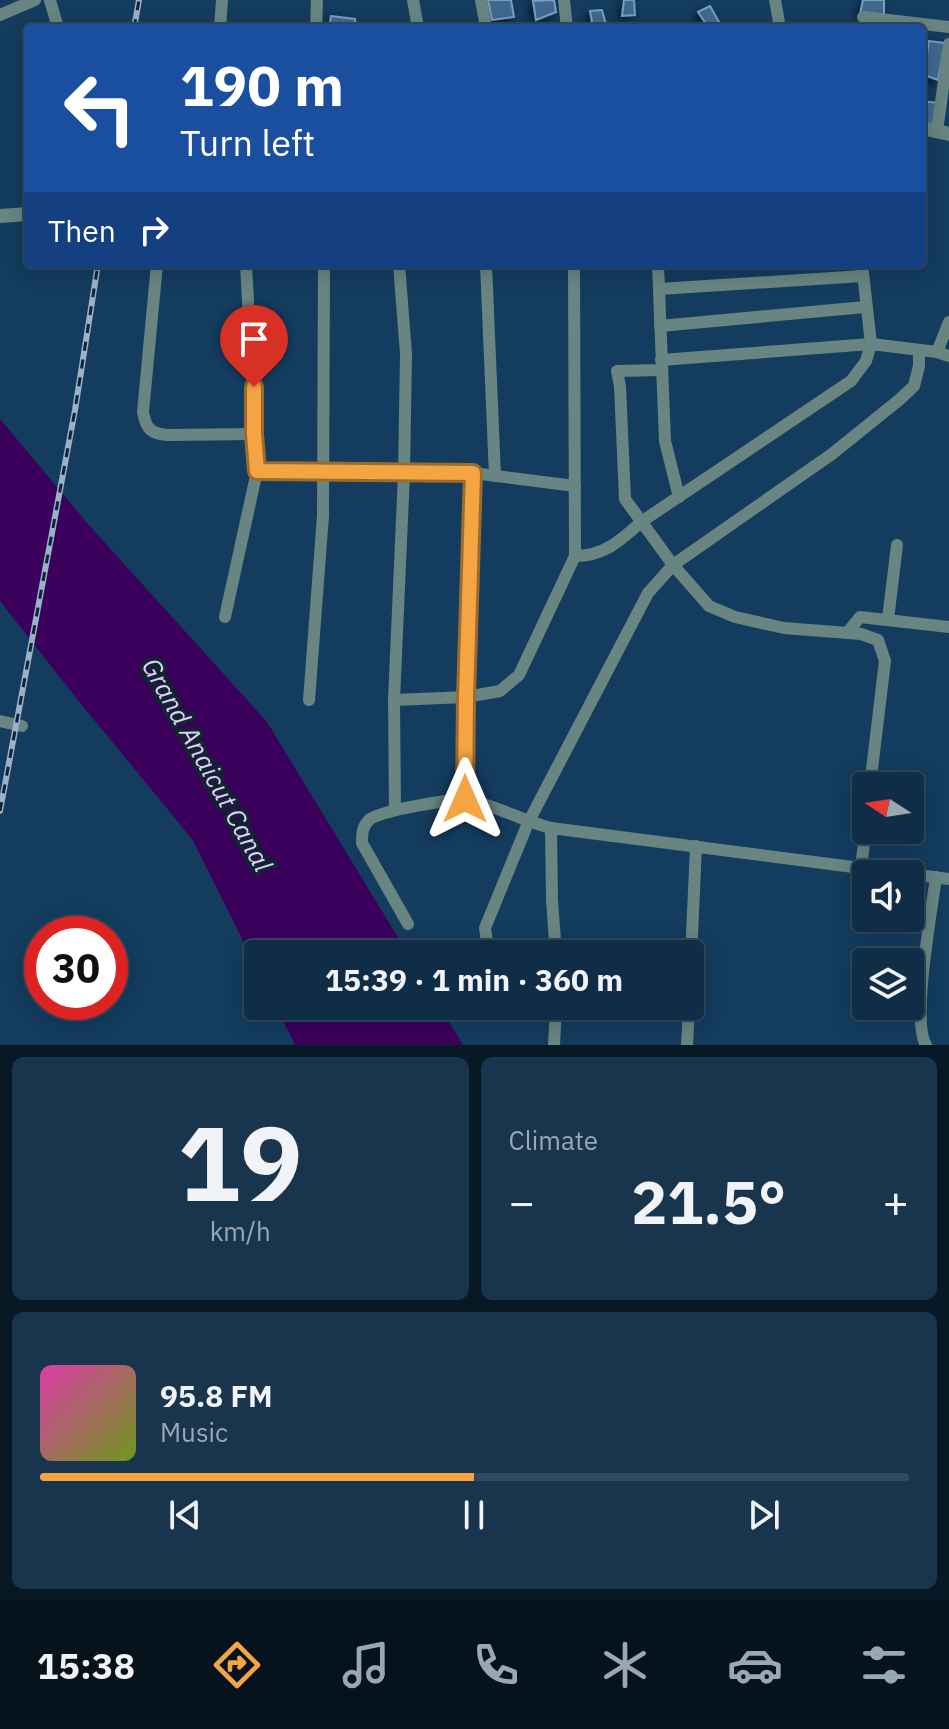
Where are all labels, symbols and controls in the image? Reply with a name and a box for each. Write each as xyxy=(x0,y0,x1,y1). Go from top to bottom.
text: 190 m xyxy=(180,49,344,121)
icon: left xyxy=(48,56,152,160)
text: Turn left xyxy=(180,119,315,166)
icon: right xyxy=(132,208,176,252)
text: Then xyxy=(48,211,116,250)
pin xyxy=(220,305,288,387)
icon: arrive xyxy=(232,317,276,361)
water label: Grand Anaicut Canal xyxy=(135,652,281,878)
position arrow xyxy=(423,757,507,841)
north arrow xyxy=(852,772,924,844)
map controls xyxy=(852,772,924,1020)
button: sound xyxy=(852,860,924,932)
speed limit sign: 30 xyxy=(24,916,128,1020)
button: layers xyxy=(852,948,924,1020)
text: 15:39 · 1 min · 360 m xyxy=(325,960,623,999)
text: 19 xyxy=(178,1094,303,1230)
text: Climate xyxy=(509,1123,598,1157)
text: 21.5° xyxy=(631,1162,786,1241)
text: − xyxy=(509,1173,535,1230)
text: + xyxy=(883,1173,909,1230)
text: km/h xyxy=(210,1214,271,1248)
text: 95.8 FM xyxy=(160,1376,273,1415)
text: Music xyxy=(160,1415,228,1449)
icon: previous xyxy=(163,1493,207,1537)
icon: pause xyxy=(452,1493,496,1537)
icon: next xyxy=(742,1493,786,1537)
icon: directions xyxy=(209,1637,265,1693)
icon: music xyxy=(338,1637,394,1693)
icon: phone xyxy=(468,1637,524,1693)
icon: climate xyxy=(597,1637,653,1693)
icon: car xyxy=(727,1637,783,1693)
icon: filters xyxy=(856,1637,912,1693)
text: 15:38 xyxy=(37,1642,135,1689)

